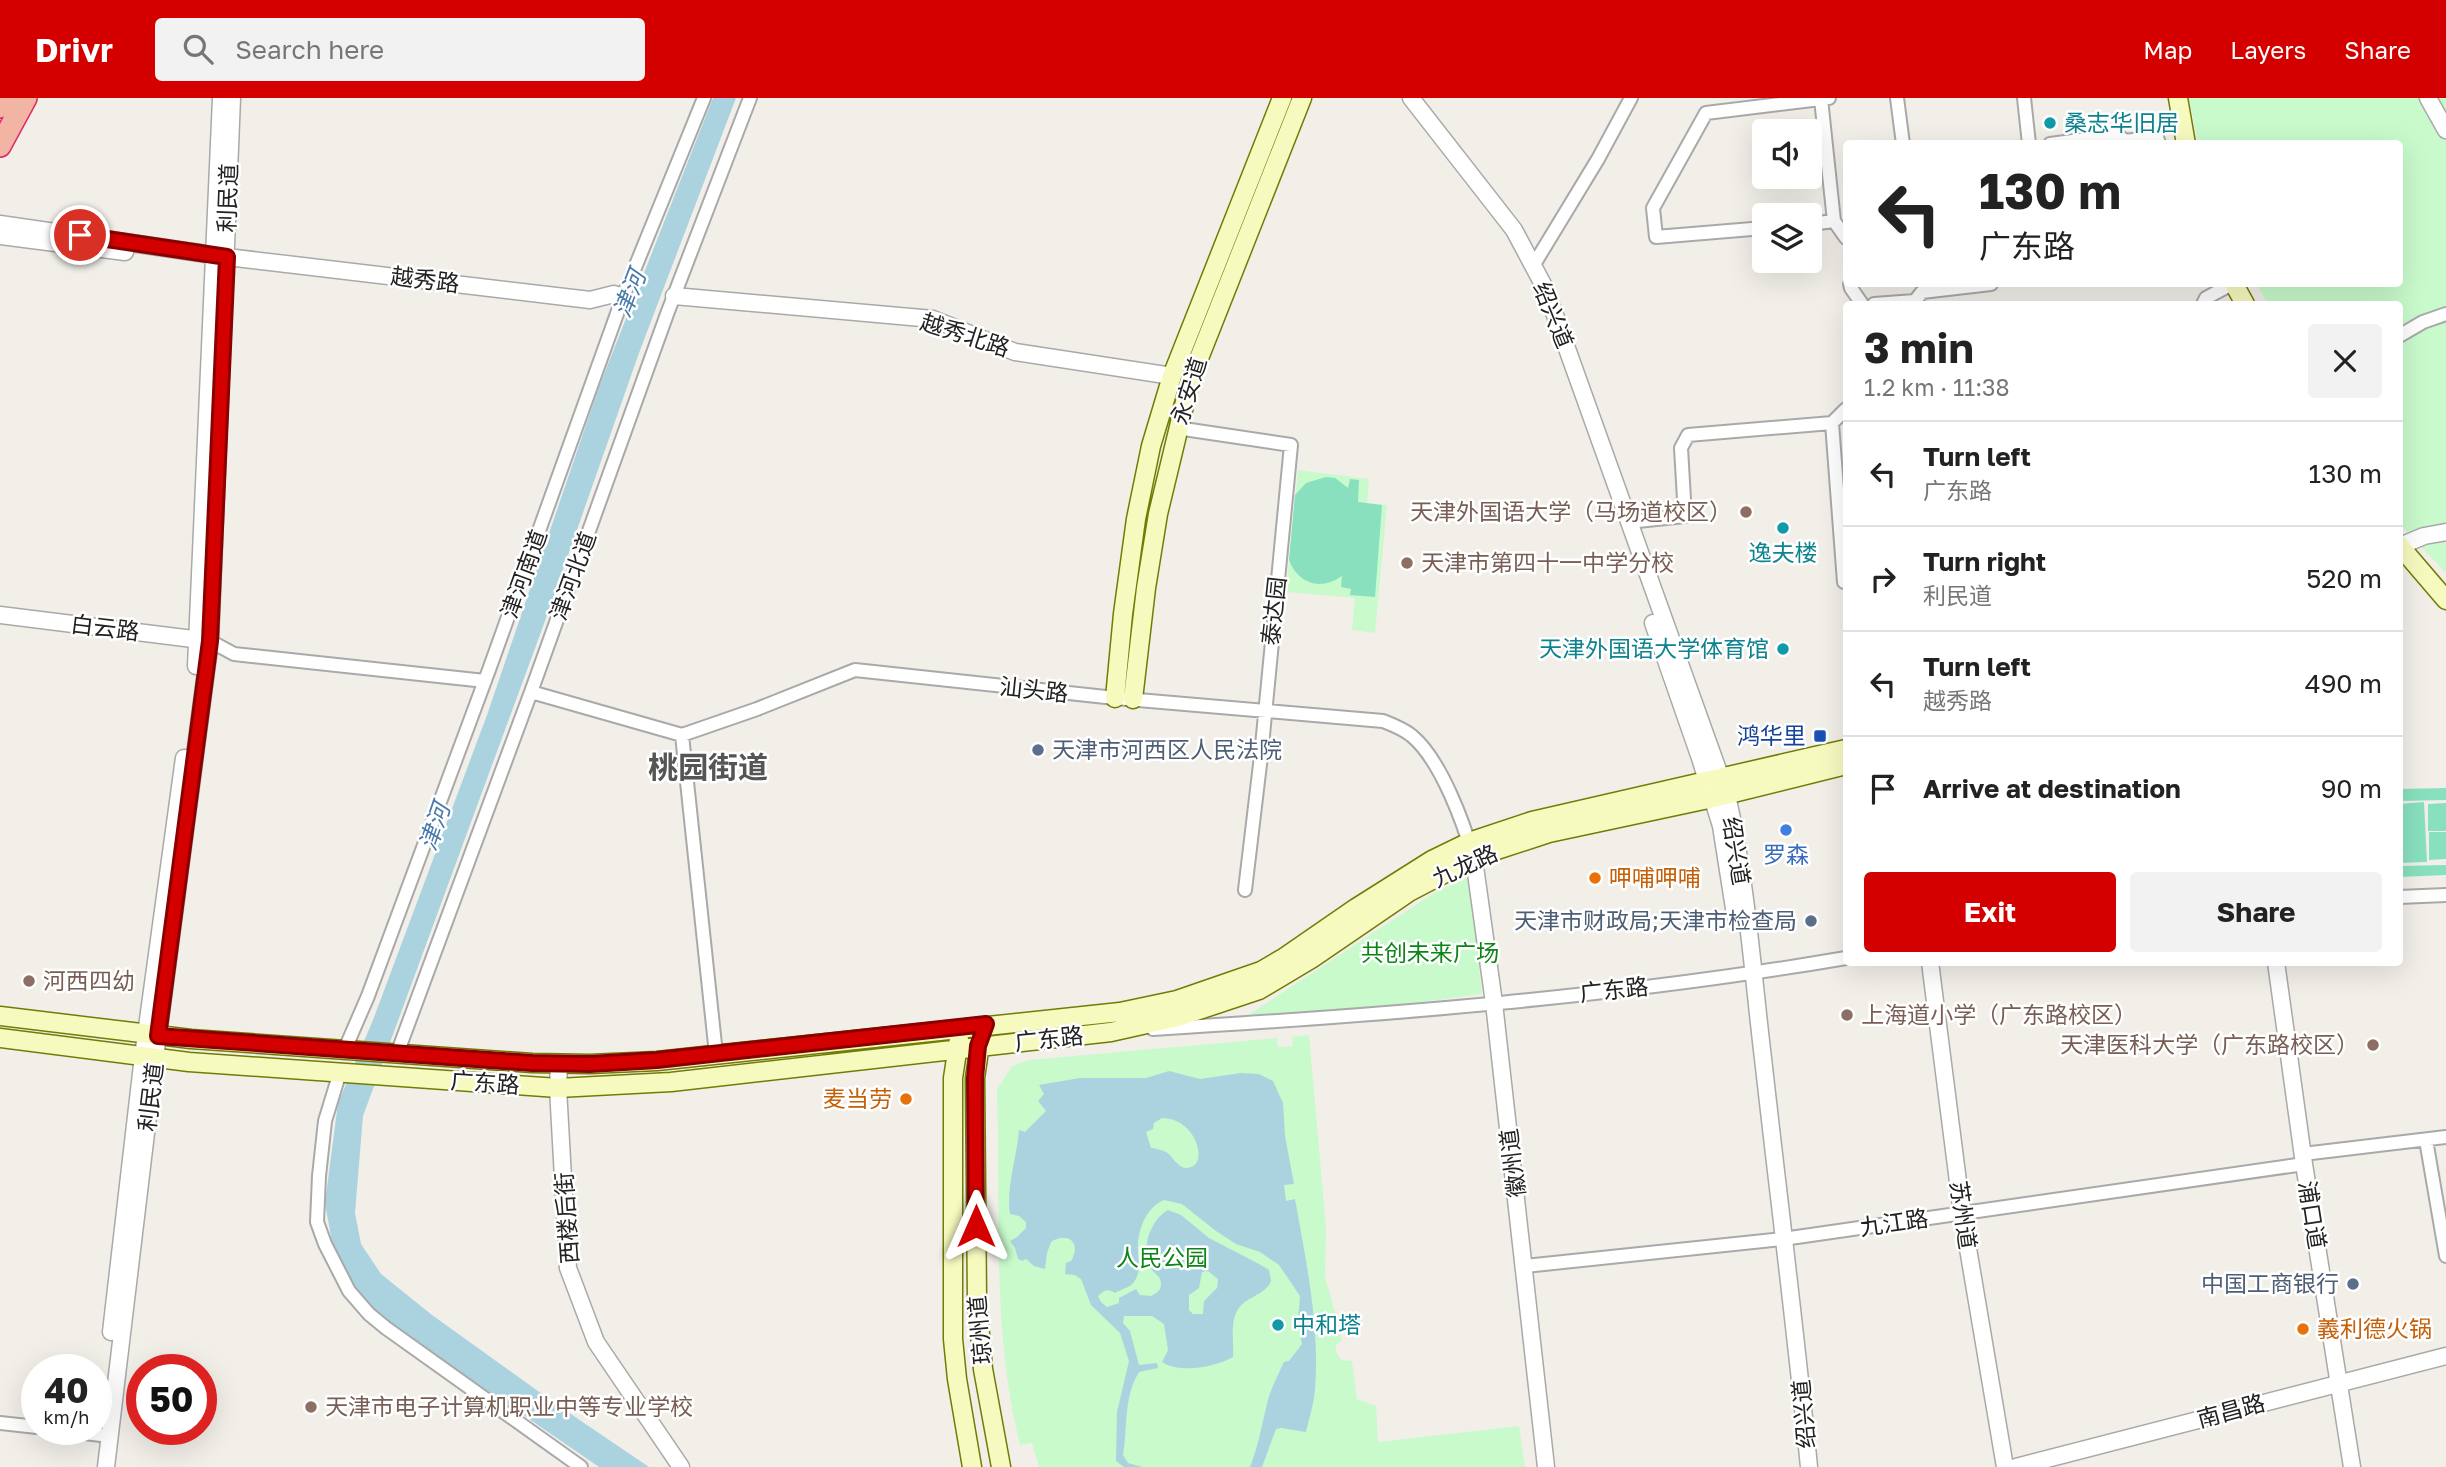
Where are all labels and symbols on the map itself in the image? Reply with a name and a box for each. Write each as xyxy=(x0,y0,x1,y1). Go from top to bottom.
place label: 桑志华旧居 xyxy=(2064,108,2179,136)
marker: 桑志华旧居 xyxy=(2042,115,2058,131)
street label: 利民道 xyxy=(212,163,242,233)
pin xyxy=(50,205,110,265)
street label: 越秀路 xyxy=(389,261,461,297)
water label: 津河 xyxy=(606,262,652,321)
street label: 绍兴道 xyxy=(1528,277,1580,352)
street label: 越秀北路 xyxy=(917,307,1013,362)
street label: 永安道 xyxy=(1165,354,1212,428)
place label: 天津外国语大学（马场道校区） xyxy=(1410,497,1732,525)
marker: 天津外国语大学（马场道校区） xyxy=(1738,504,1754,520)
marker: 逸夫楼 xyxy=(1775,520,1791,536)
street label: 津河南道 xyxy=(494,526,552,622)
street label: 津河北道 xyxy=(543,528,601,624)
place label: 逸夫楼 xyxy=(1749,538,1818,566)
place label: 天津市第四十一中学分校 xyxy=(1421,548,1674,576)
marker: 天津市第四十一中学分校 xyxy=(1399,555,1415,571)
street label: 泰达园 xyxy=(1255,575,1291,647)
street label: 白云路 xyxy=(69,609,141,645)
place label: 天津外国语大学体育馆 xyxy=(1539,634,1769,662)
marker: 天津外国语大学体育馆 xyxy=(1775,641,1791,657)
street label: 汕头路 xyxy=(998,671,1070,707)
place label: 鸿华里 xyxy=(1737,721,1806,749)
marker: 鸿华里 xyxy=(1812,728,1828,744)
place label: 天津市河西区人民法院 xyxy=(1052,735,1282,763)
marker: 天津市河西区人民法院 xyxy=(1030,742,1046,758)
district label: 桃园街道 xyxy=(648,749,768,785)
water label: 津河 xyxy=(412,795,456,854)
street label: 绍兴道 xyxy=(1718,815,1756,887)
marker: 罗森 xyxy=(1778,822,1794,838)
street label: 九龙路 xyxy=(1427,838,1502,892)
place label: 罗森 xyxy=(1763,840,1809,868)
place label: 呷哺呷哺 xyxy=(1609,863,1701,891)
marker: 呷哺呷哺 xyxy=(1587,870,1603,886)
place label: 天津市财政局;天津市检查局 xyxy=(1514,906,1797,934)
marker: 天津市财政局;天津市检查局 xyxy=(1803,913,1819,929)
park label: 共创未来广场 xyxy=(1361,938,1499,966)
place label: 河西四幼 xyxy=(43,966,135,994)
street label: 广东路 xyxy=(1578,971,1650,1007)
marker: 河西四幼 xyxy=(21,973,37,989)
place label: 上海道小学（广东路校区） xyxy=(1861,1000,2137,1028)
marker: 上海道小学（广东路校区） xyxy=(1839,1007,1855,1023)
street label: 广东路 xyxy=(1013,1020,1085,1056)
place label: 天津医科大学（广东路校区） xyxy=(2060,1030,2359,1058)
marker: 天津医科大学（广东路校区） xyxy=(2365,1037,2381,1053)
street label: 利民道 xyxy=(132,1061,168,1133)
street label: 广东路 xyxy=(450,1066,520,1098)
place label: 麦当劳 xyxy=(823,1084,892,1112)
marker: 麦当劳 xyxy=(898,1091,914,1107)
street label: 徽州道 xyxy=(1494,1127,1530,1199)
street label: 西楼后街 xyxy=(549,1171,583,1265)
street label: 苏州道 xyxy=(1945,1179,1983,1251)
street label: 浦口道 xyxy=(2294,1179,2332,1251)
position arrow xyxy=(939,1189,1013,1263)
street label: 九江路 xyxy=(1858,1203,1930,1241)
park label: 人民公园 xyxy=(1116,1243,1208,1271)
place label: 中国工商银行 xyxy=(2201,1269,2339,1297)
marker: 中国工商银行 xyxy=(2345,1276,2361,1292)
street label: 琼州道 xyxy=(962,1294,996,1366)
place label: 中和塔 xyxy=(1292,1310,1361,1338)
place label: 義利德火锅 xyxy=(2317,1314,2432,1342)
marker: 中和塔 xyxy=(1270,1317,1286,1333)
marker: 義利德火锅 xyxy=(2295,1321,2311,1337)
speed limit sign: 50 xyxy=(126,1354,217,1445)
street label: 绍兴道 xyxy=(1786,1378,1820,1450)
street label: 南昌路 xyxy=(2194,1388,2268,1432)
place label: 天津市电子计算机职业中等专业学校 xyxy=(325,1392,693,1420)
marker: 天津市电子计算机职业中等专业学校 xyxy=(303,1399,319,1415)

